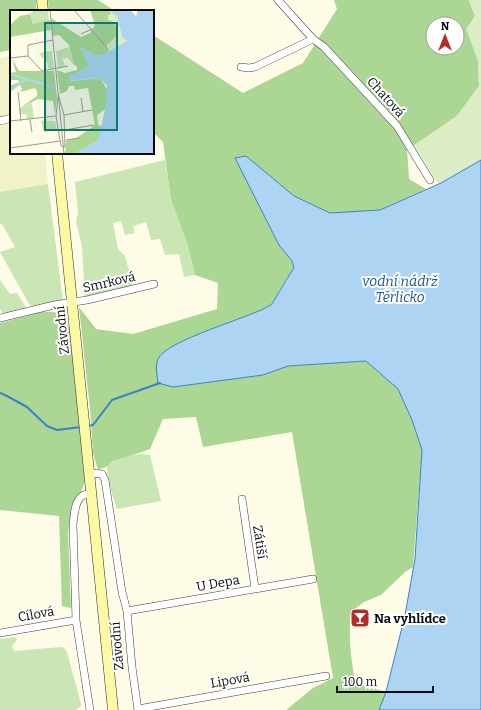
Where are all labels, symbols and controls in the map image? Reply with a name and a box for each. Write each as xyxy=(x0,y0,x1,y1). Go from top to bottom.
inset map xyxy=(10,10,154,154)
north arrow xyxy=(425,16,465,56)
text: N xyxy=(441,20,450,33)
street label: Chatová xyxy=(364,74,408,120)
street label: Smrková xyxy=(81,269,137,295)
water label: vodní nádrž Těrlicko xyxy=(362,273,438,306)
street label: Závodní xyxy=(52,305,72,355)
street label: Zátiší xyxy=(250,524,270,560)
street label: U Depa xyxy=(195,572,241,594)
street label: Cílová xyxy=(17,603,55,625)
bar icon: Na vyhlídce xyxy=(349,607,371,629)
place label: Na vyhlídce xyxy=(374,611,446,626)
street label: Závodní xyxy=(107,621,127,671)
scale bar xyxy=(337,668,433,694)
street label: Lipová xyxy=(209,669,251,691)
text: 100 m xyxy=(343,675,378,689)

